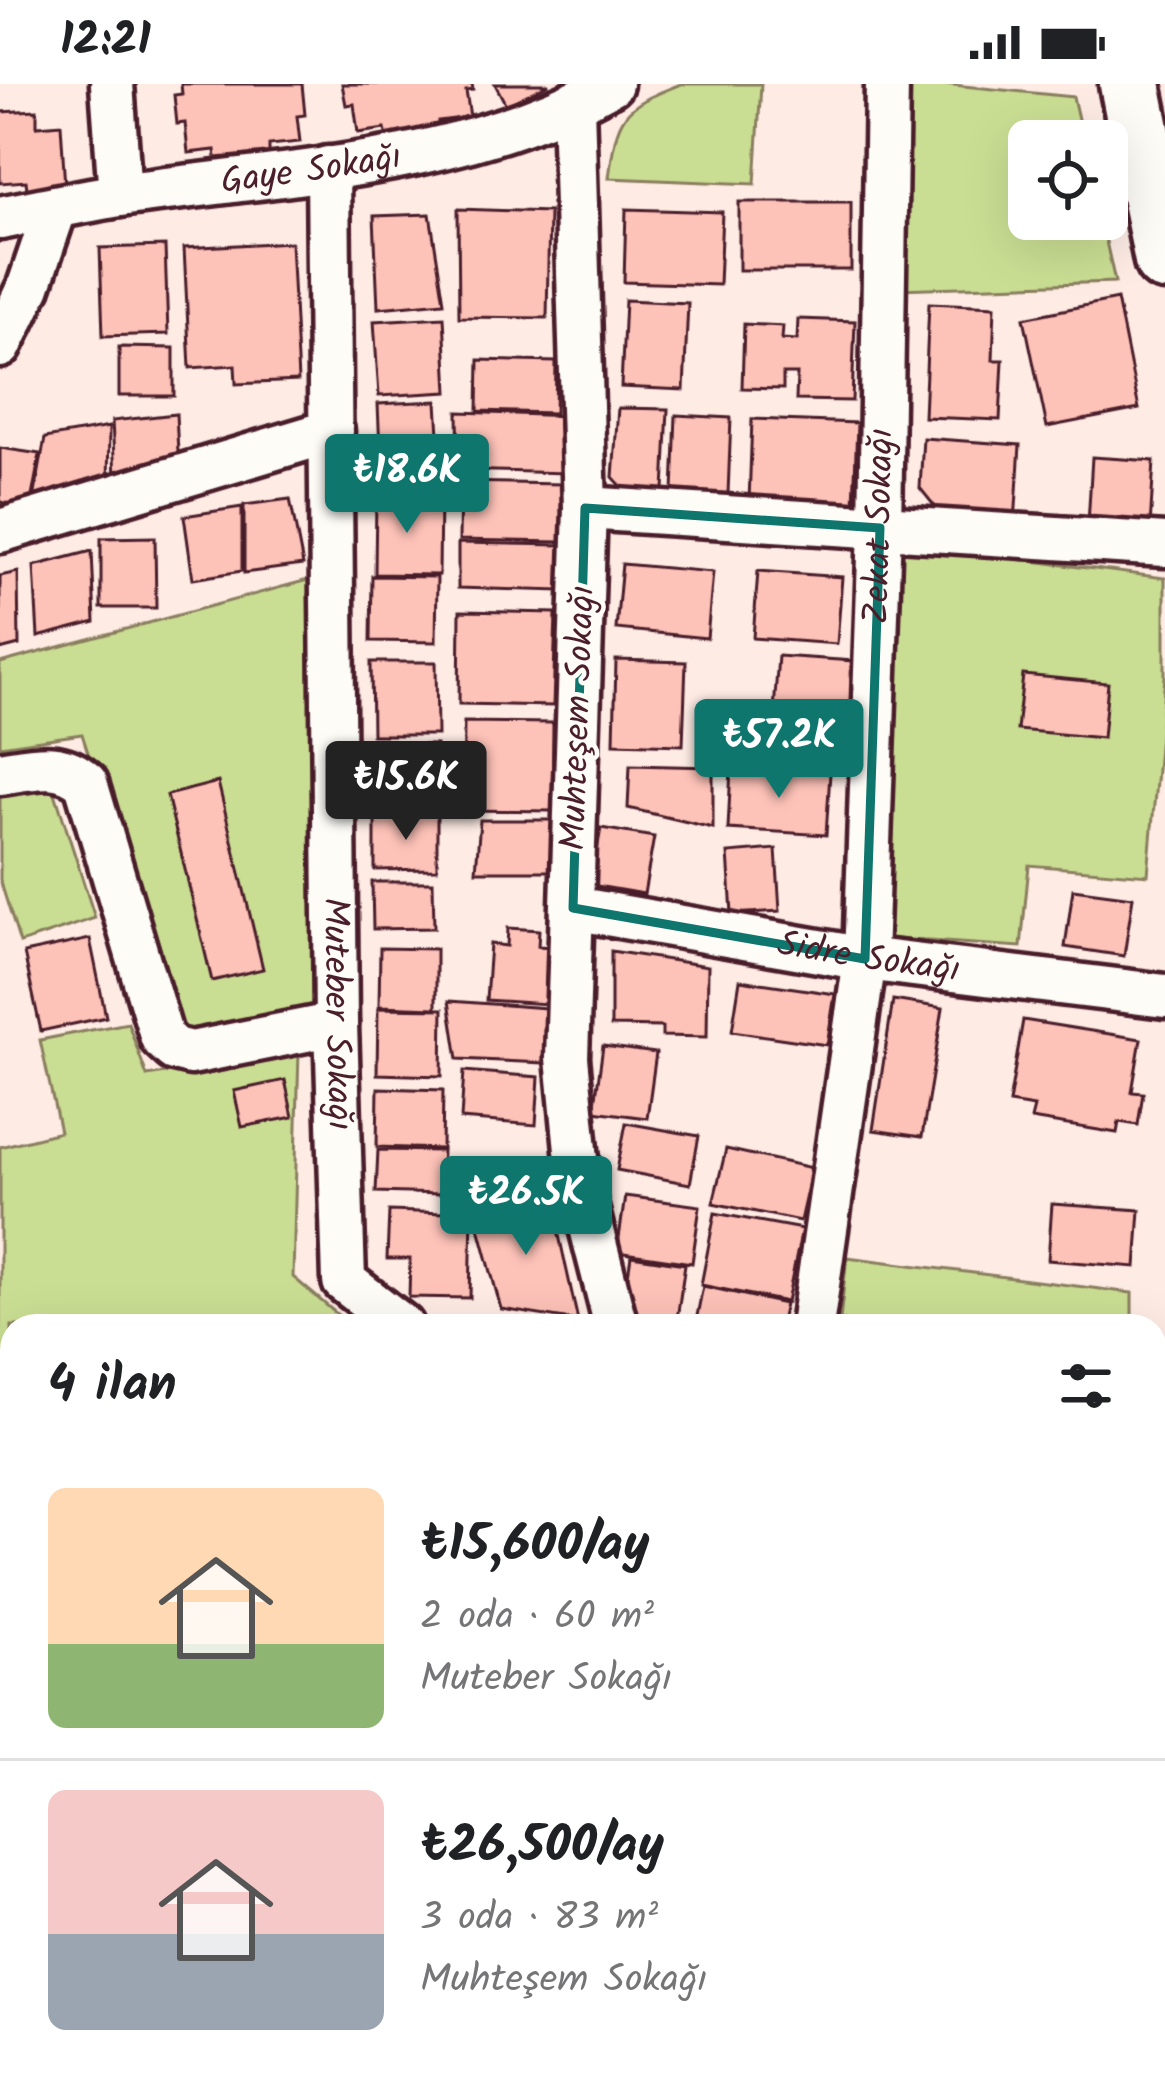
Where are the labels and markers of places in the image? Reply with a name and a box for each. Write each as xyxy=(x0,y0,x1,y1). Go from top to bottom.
pin: ₺18.6K xyxy=(309,434,505,536)
pin: ₺57.2K xyxy=(681,699,877,801)
pin: ₺15.6K xyxy=(308,741,504,843)
pin: ₺26.5K xyxy=(428,1156,624,1258)

